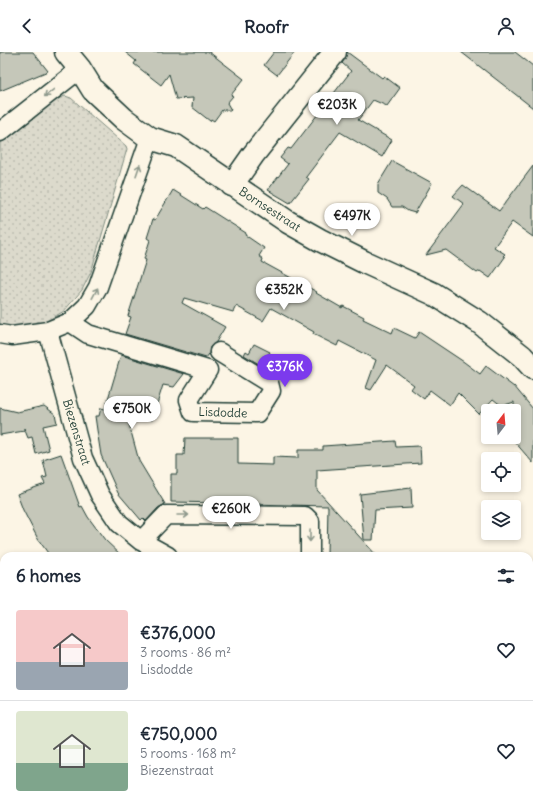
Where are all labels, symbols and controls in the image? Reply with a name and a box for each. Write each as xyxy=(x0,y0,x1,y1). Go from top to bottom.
icon: back xyxy=(16,15,38,37)
text: Roofr xyxy=(244,15,289,38)
icon: person xyxy=(495,15,517,37)
one-way arrow xyxy=(44,89,55,98)
pin: €203K xyxy=(309,92,365,126)
text: €203K xyxy=(317,96,357,113)
one-way arrow xyxy=(135,165,143,177)
street label: Bornsestraat xyxy=(236,184,304,234)
pin: €497K xyxy=(324,203,380,237)
text: €497K xyxy=(333,207,371,224)
pin: €352K xyxy=(256,277,312,311)
text: €352K xyxy=(265,281,303,298)
one-way arrow xyxy=(91,287,99,299)
pin: €376K xyxy=(257,354,313,388)
text: €376K xyxy=(266,358,304,375)
pin: €750K xyxy=(104,396,160,430)
street label: Biezenstraat xyxy=(60,397,94,467)
text: €750K xyxy=(113,400,151,417)
street label: Lisdodde xyxy=(198,404,248,420)
north arrow xyxy=(481,404,521,444)
map controls xyxy=(481,404,521,540)
button: locate xyxy=(481,452,521,492)
pin: €260K xyxy=(203,496,259,530)
text: €260K xyxy=(211,500,251,517)
button: layers xyxy=(481,500,521,540)
one-way arrow xyxy=(176,511,189,519)
one-way arrow xyxy=(306,529,314,542)
text: 6 homes xyxy=(16,565,81,587)
icon: filters xyxy=(495,565,517,587)
text: €376,000 xyxy=(140,622,216,644)
icon: home xyxy=(48,626,96,674)
icon: heart xyxy=(495,639,517,661)
text: 3 rooms · 86 m² xyxy=(140,644,231,661)
text: Lisdodde xyxy=(140,661,193,678)
text: €750,000 xyxy=(140,723,217,745)
icon: home xyxy=(48,727,96,775)
icon: heart xyxy=(495,740,517,762)
text: 5 rooms · 168 m² xyxy=(140,745,236,762)
text: Biezenstraat xyxy=(140,762,214,779)

